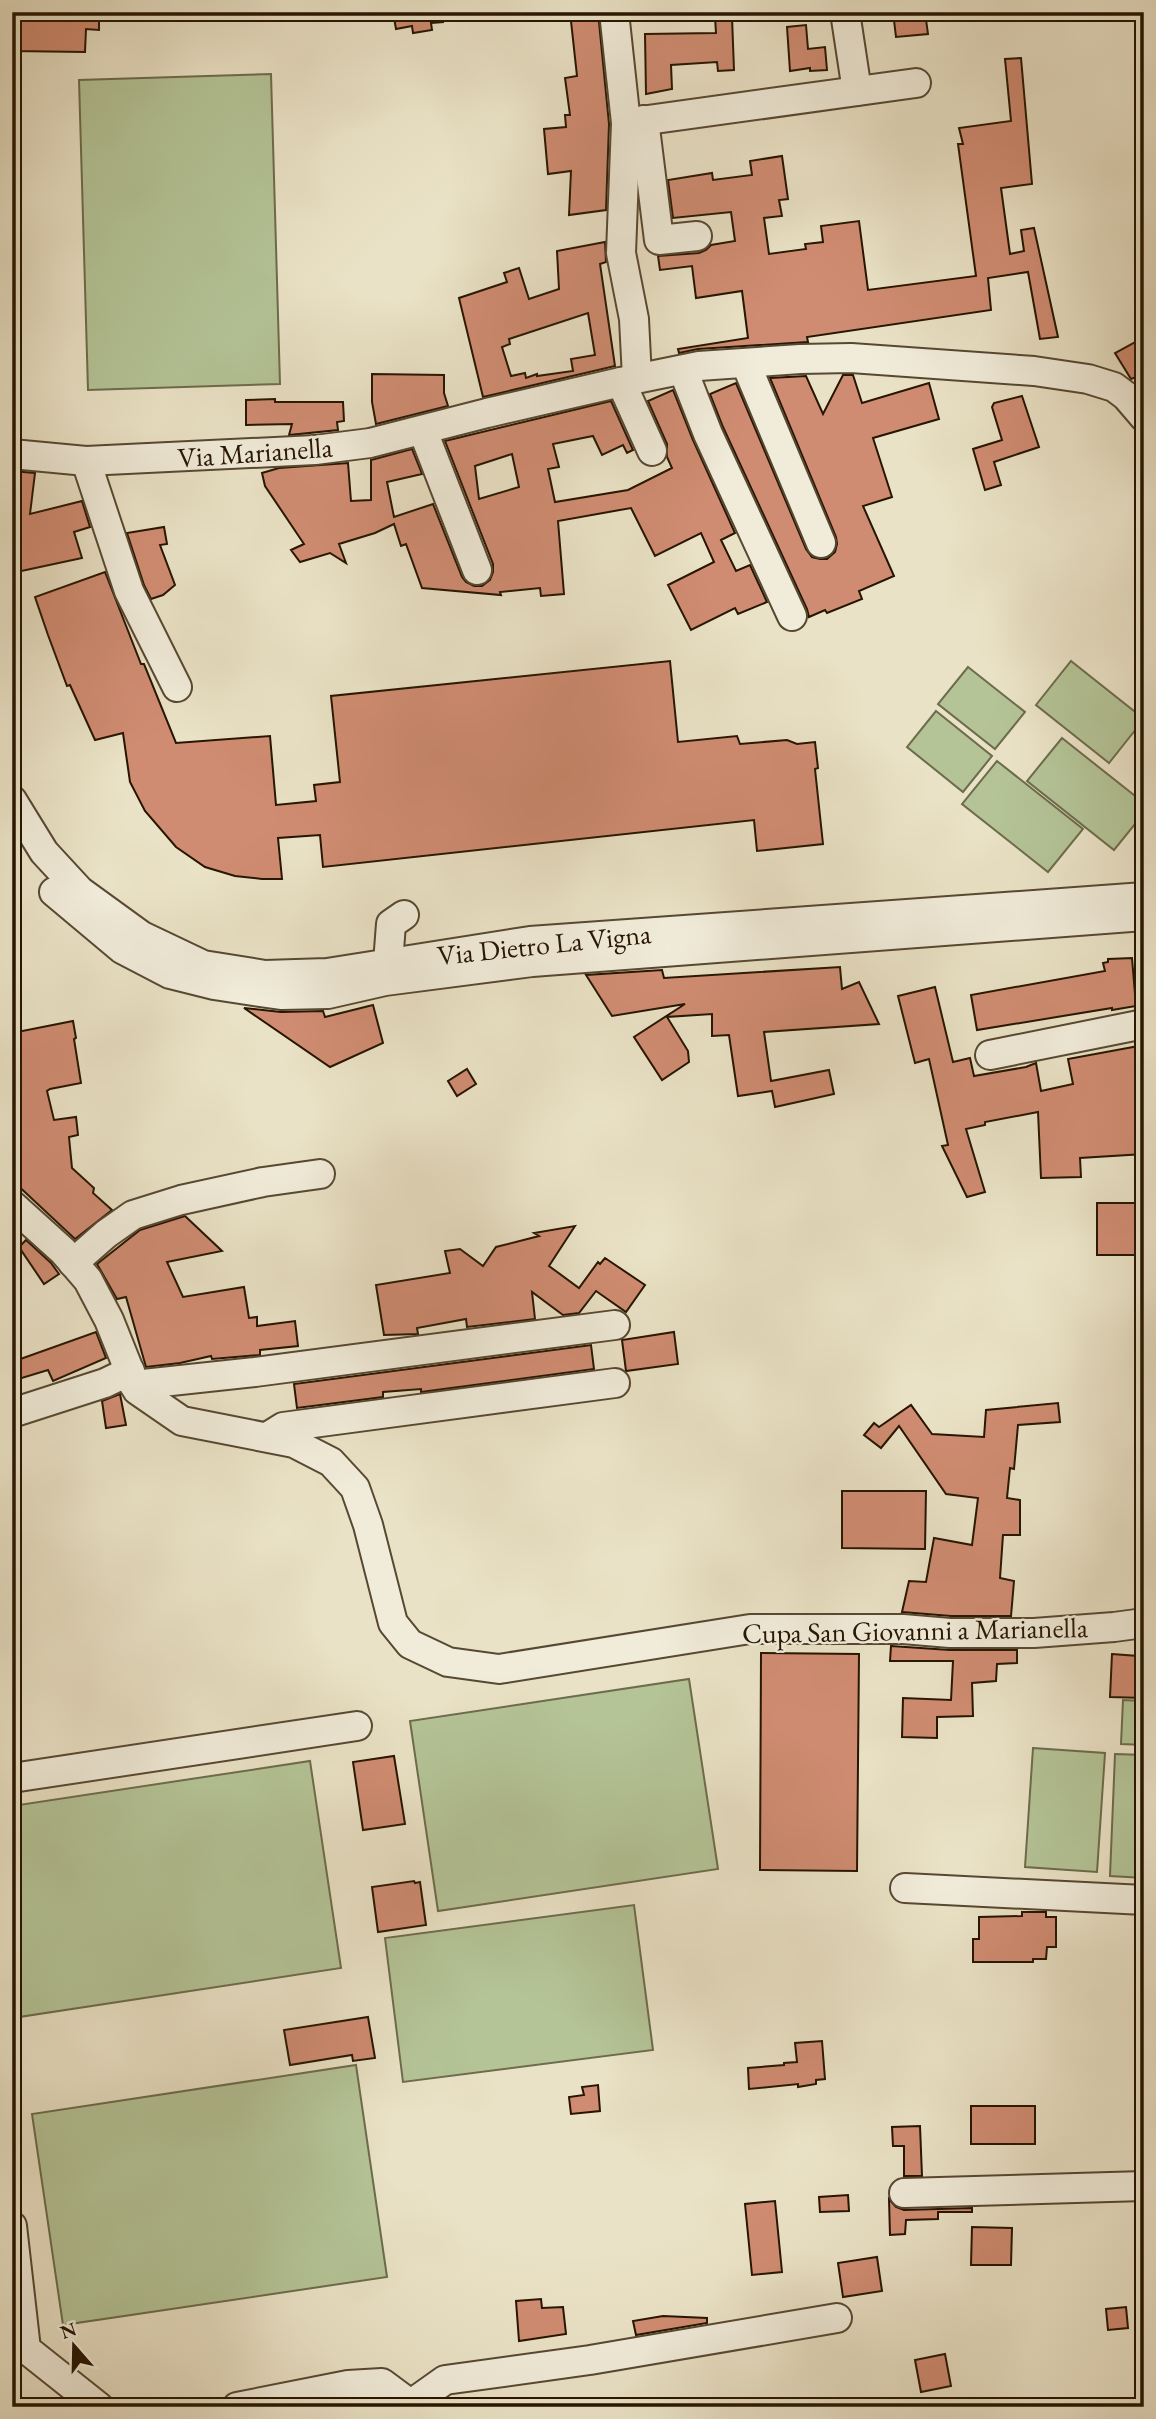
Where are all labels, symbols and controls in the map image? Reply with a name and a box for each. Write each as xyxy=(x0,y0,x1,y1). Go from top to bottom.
street label: Via Marianella xyxy=(176,429,335,475)
street label: Via Dietro La Vigna xyxy=(435,915,653,973)
street label: Cupa San Giovanni a Marianella xyxy=(742,1609,1089,1651)
north arrow xyxy=(38,2310,108,2380)
text: N xyxy=(57,2316,80,2345)

